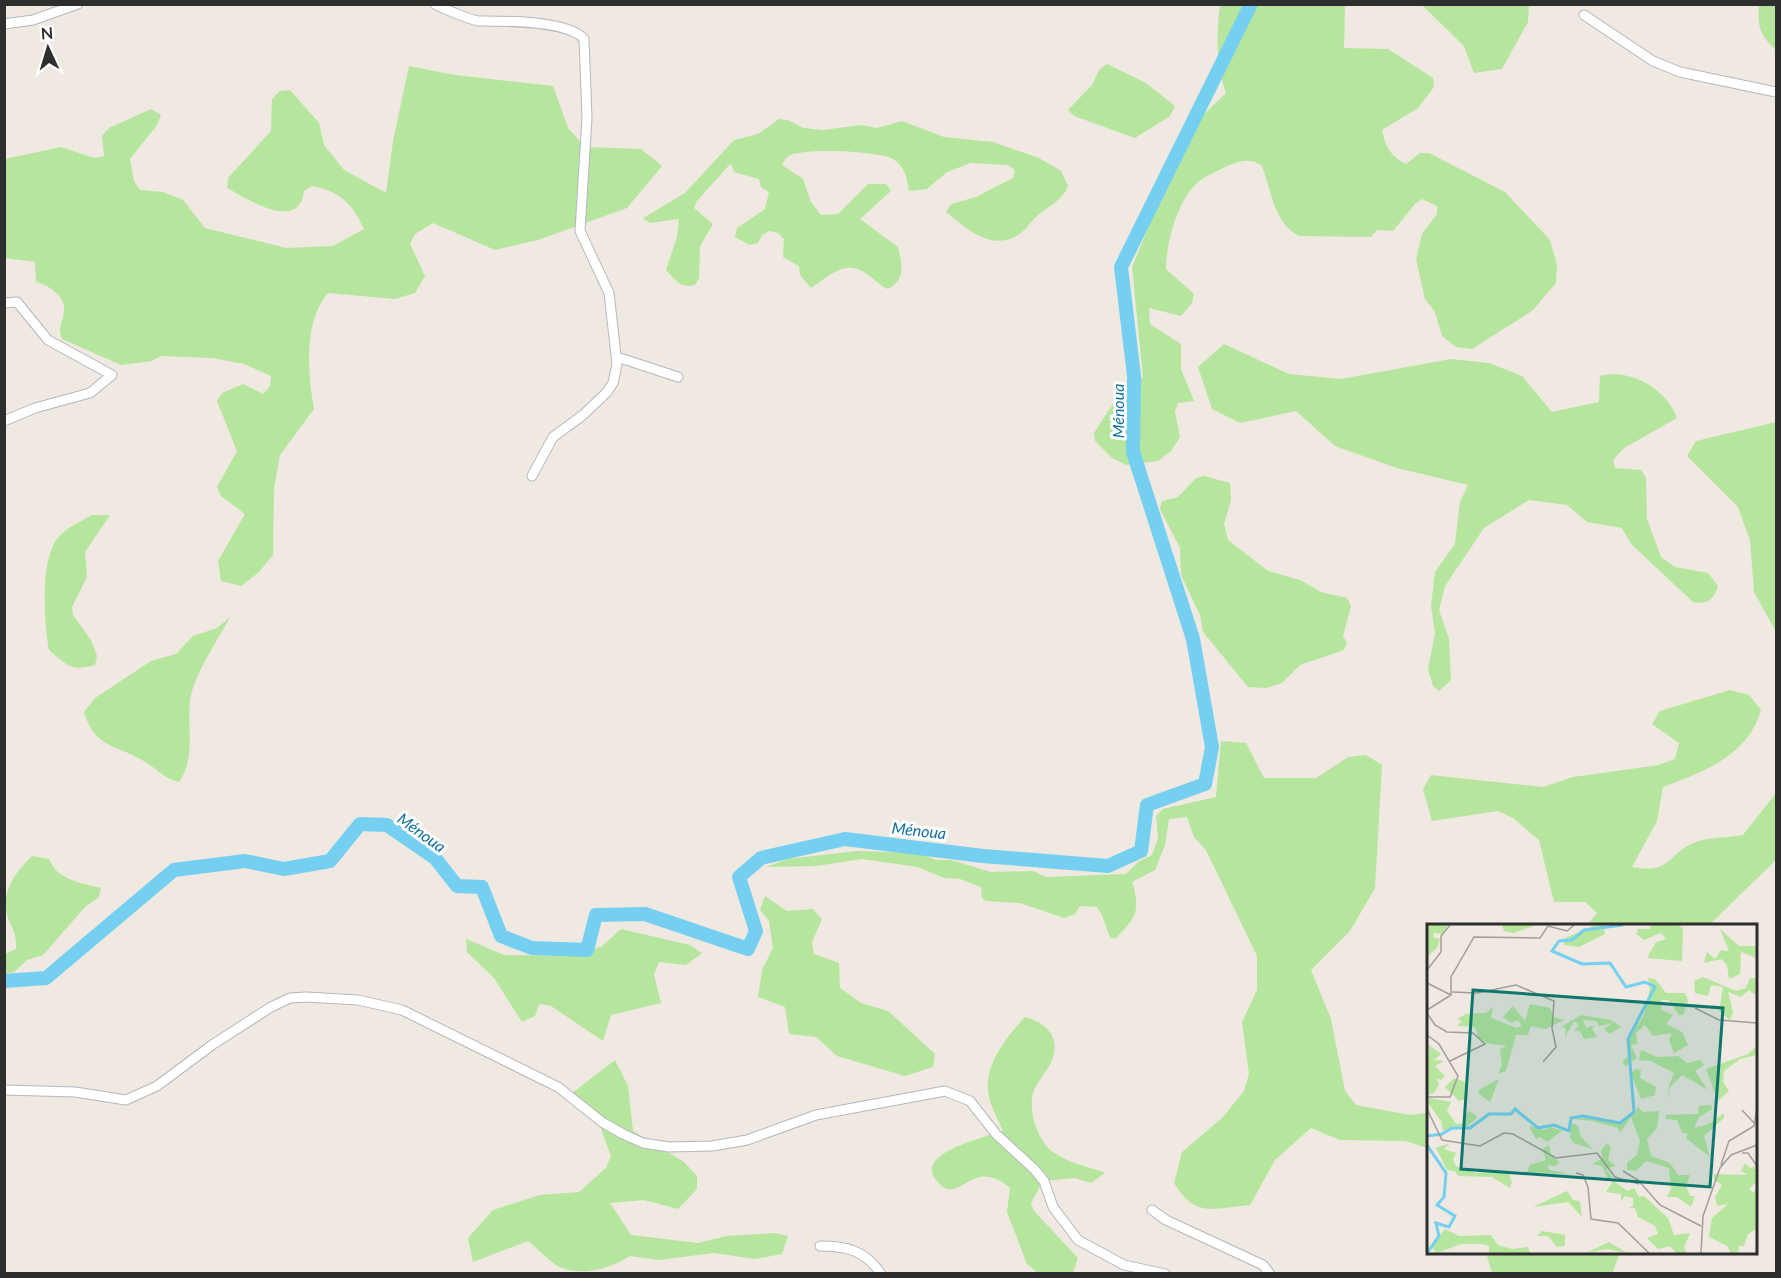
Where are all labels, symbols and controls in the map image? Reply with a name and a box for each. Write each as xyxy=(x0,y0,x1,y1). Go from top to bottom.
north arrow xyxy=(18,18,78,78)
text: N xyxy=(40,23,54,42)
water label: Ménoua xyxy=(1108,384,1127,438)
water label: Ménoua xyxy=(394,808,450,856)
water label: Ménoua xyxy=(891,818,947,842)
inset map xyxy=(1427,924,1757,1254)

